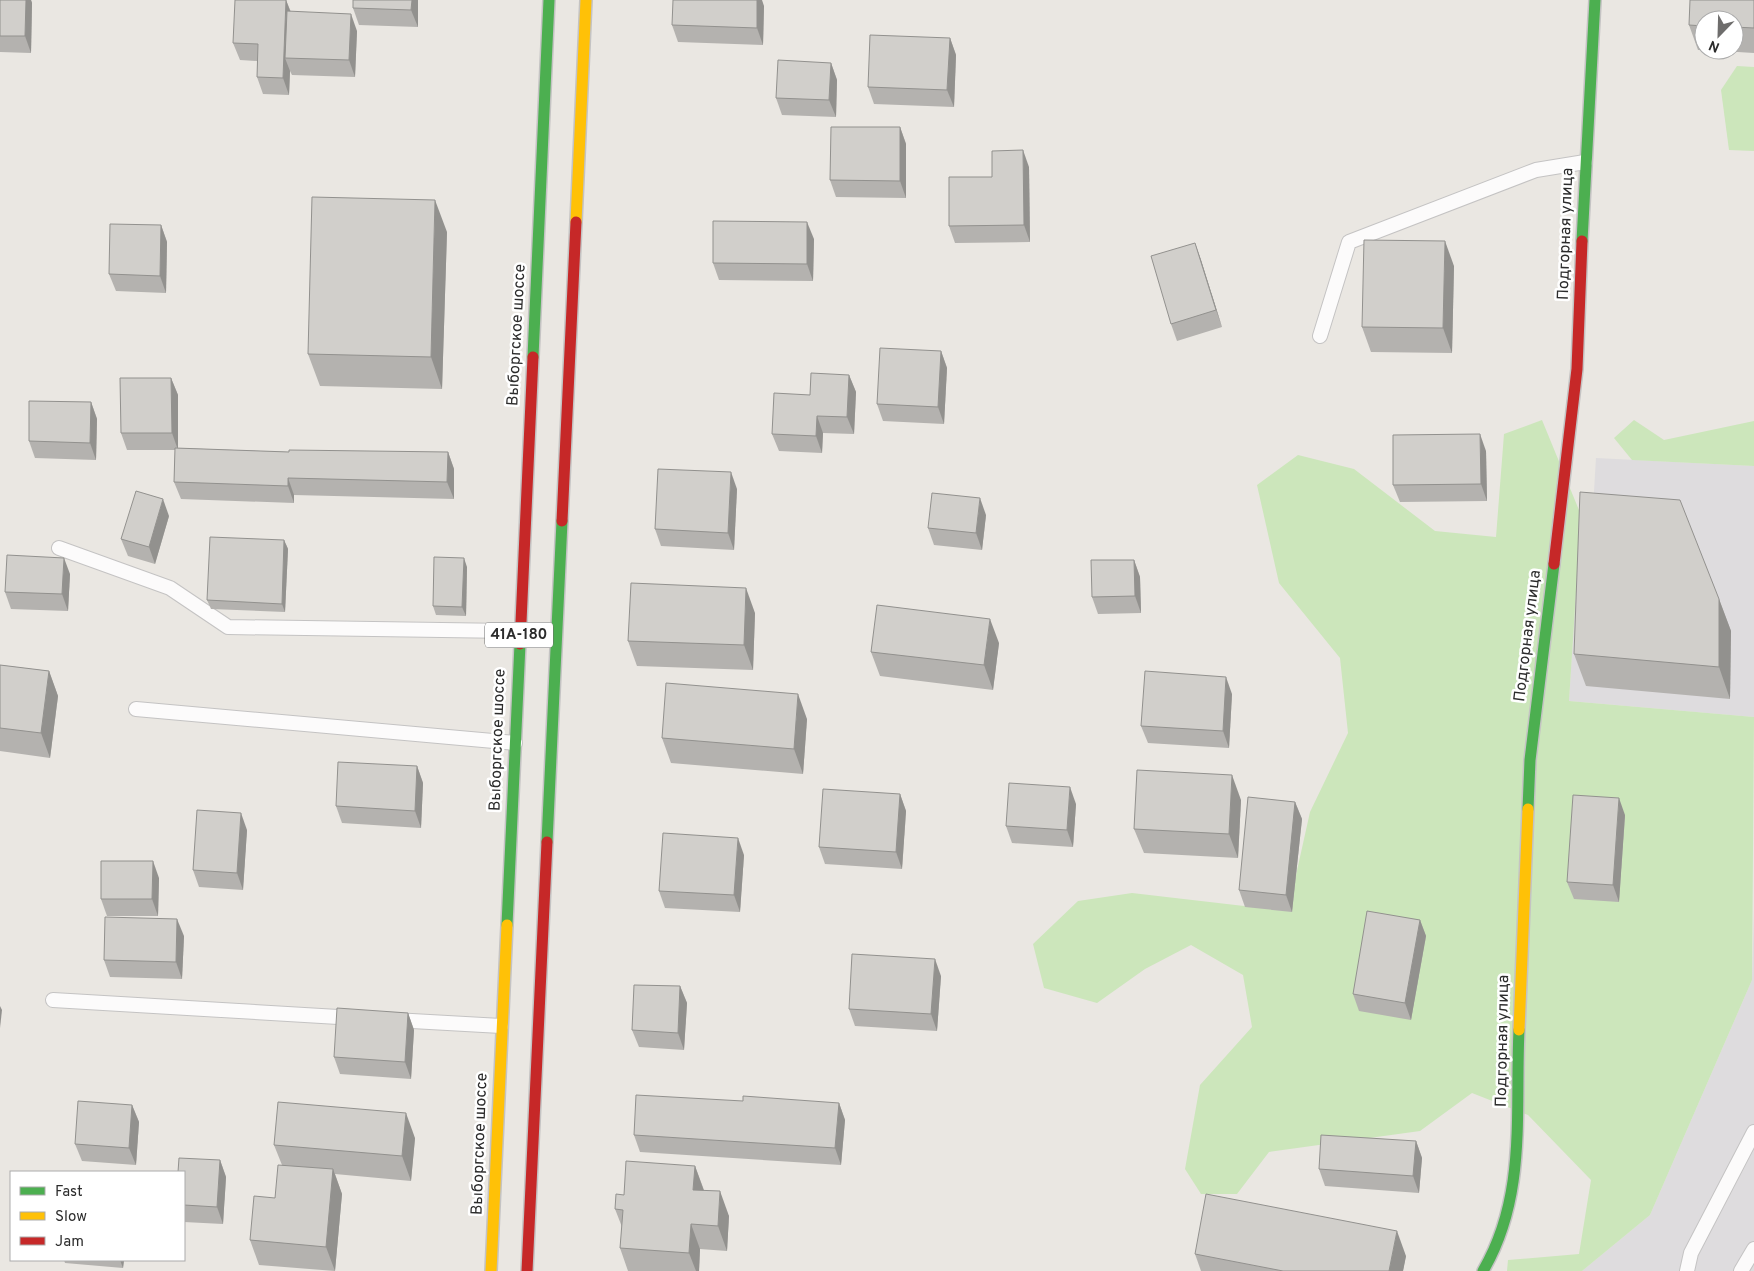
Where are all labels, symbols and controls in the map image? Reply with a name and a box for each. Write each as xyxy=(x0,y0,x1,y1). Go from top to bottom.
north arrow xyxy=(1694,10,1744,60)
text: N xyxy=(1707,36,1722,55)
street label: Подгорная улица xyxy=(1554,167,1578,301)
street label: Выборгское шоссе xyxy=(503,263,531,407)
street label: Подгорная улица xyxy=(1510,569,1546,703)
road number: 41А-180 xyxy=(485,622,553,648)
street label: Выборгское шоссе xyxy=(486,668,510,812)
street label: Подгорная улица xyxy=(1492,975,1514,1107)
street label: Выборгское шоссе xyxy=(468,1072,492,1216)
legend xyxy=(10,1171,185,1261)
text: Fast xyxy=(55,1183,83,1202)
text: Slow xyxy=(55,1208,87,1227)
text: Jam xyxy=(55,1233,84,1252)

